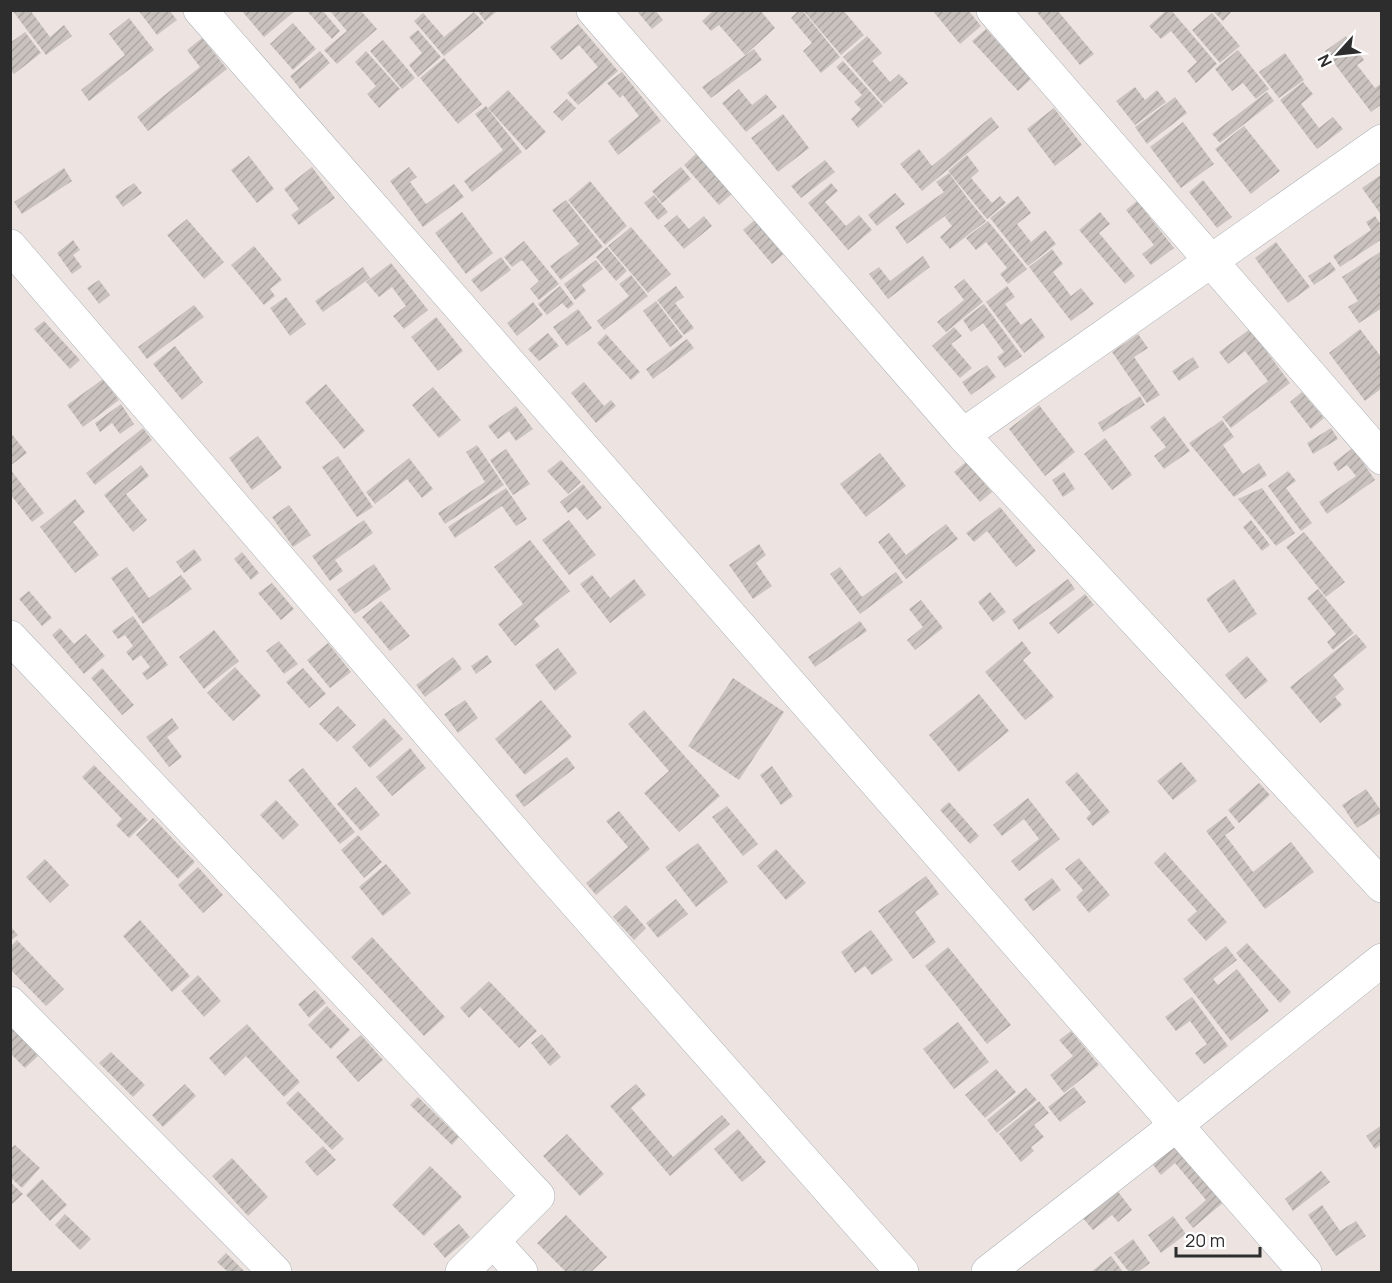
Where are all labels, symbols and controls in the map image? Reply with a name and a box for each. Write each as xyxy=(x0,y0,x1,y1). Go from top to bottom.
north arrow xyxy=(1308,24,1368,84)
text: N xyxy=(1312,51,1337,71)
scale bar xyxy=(1176,1220,1260,1258)
text: 20 m xyxy=(1185,1228,1225,1252)

